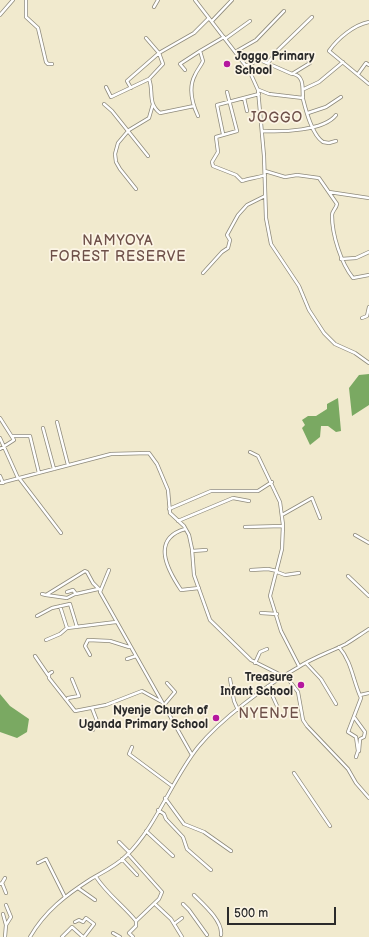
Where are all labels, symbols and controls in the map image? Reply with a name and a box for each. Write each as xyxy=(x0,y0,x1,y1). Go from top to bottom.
place label: Joggo Primary School xyxy=(235,50,314,78)
marker: Joggo Primary School xyxy=(222,59,232,69)
district label: JOGGO xyxy=(249,110,303,126)
district label: NAMYOYA FOREST RESERVE xyxy=(49,233,187,266)
place label: Treasure Infant School xyxy=(220,671,293,699)
marker: Treasure Infant School xyxy=(296,680,306,690)
place label: Nyenje Church of Uganda Primary School xyxy=(79,704,208,732)
district label: NYENJE xyxy=(238,706,300,722)
marker: Nyenje Church of Uganda Primary School xyxy=(211,713,221,723)
scale bar xyxy=(229,899,338,925)
text: 500 m xyxy=(234,906,268,921)

